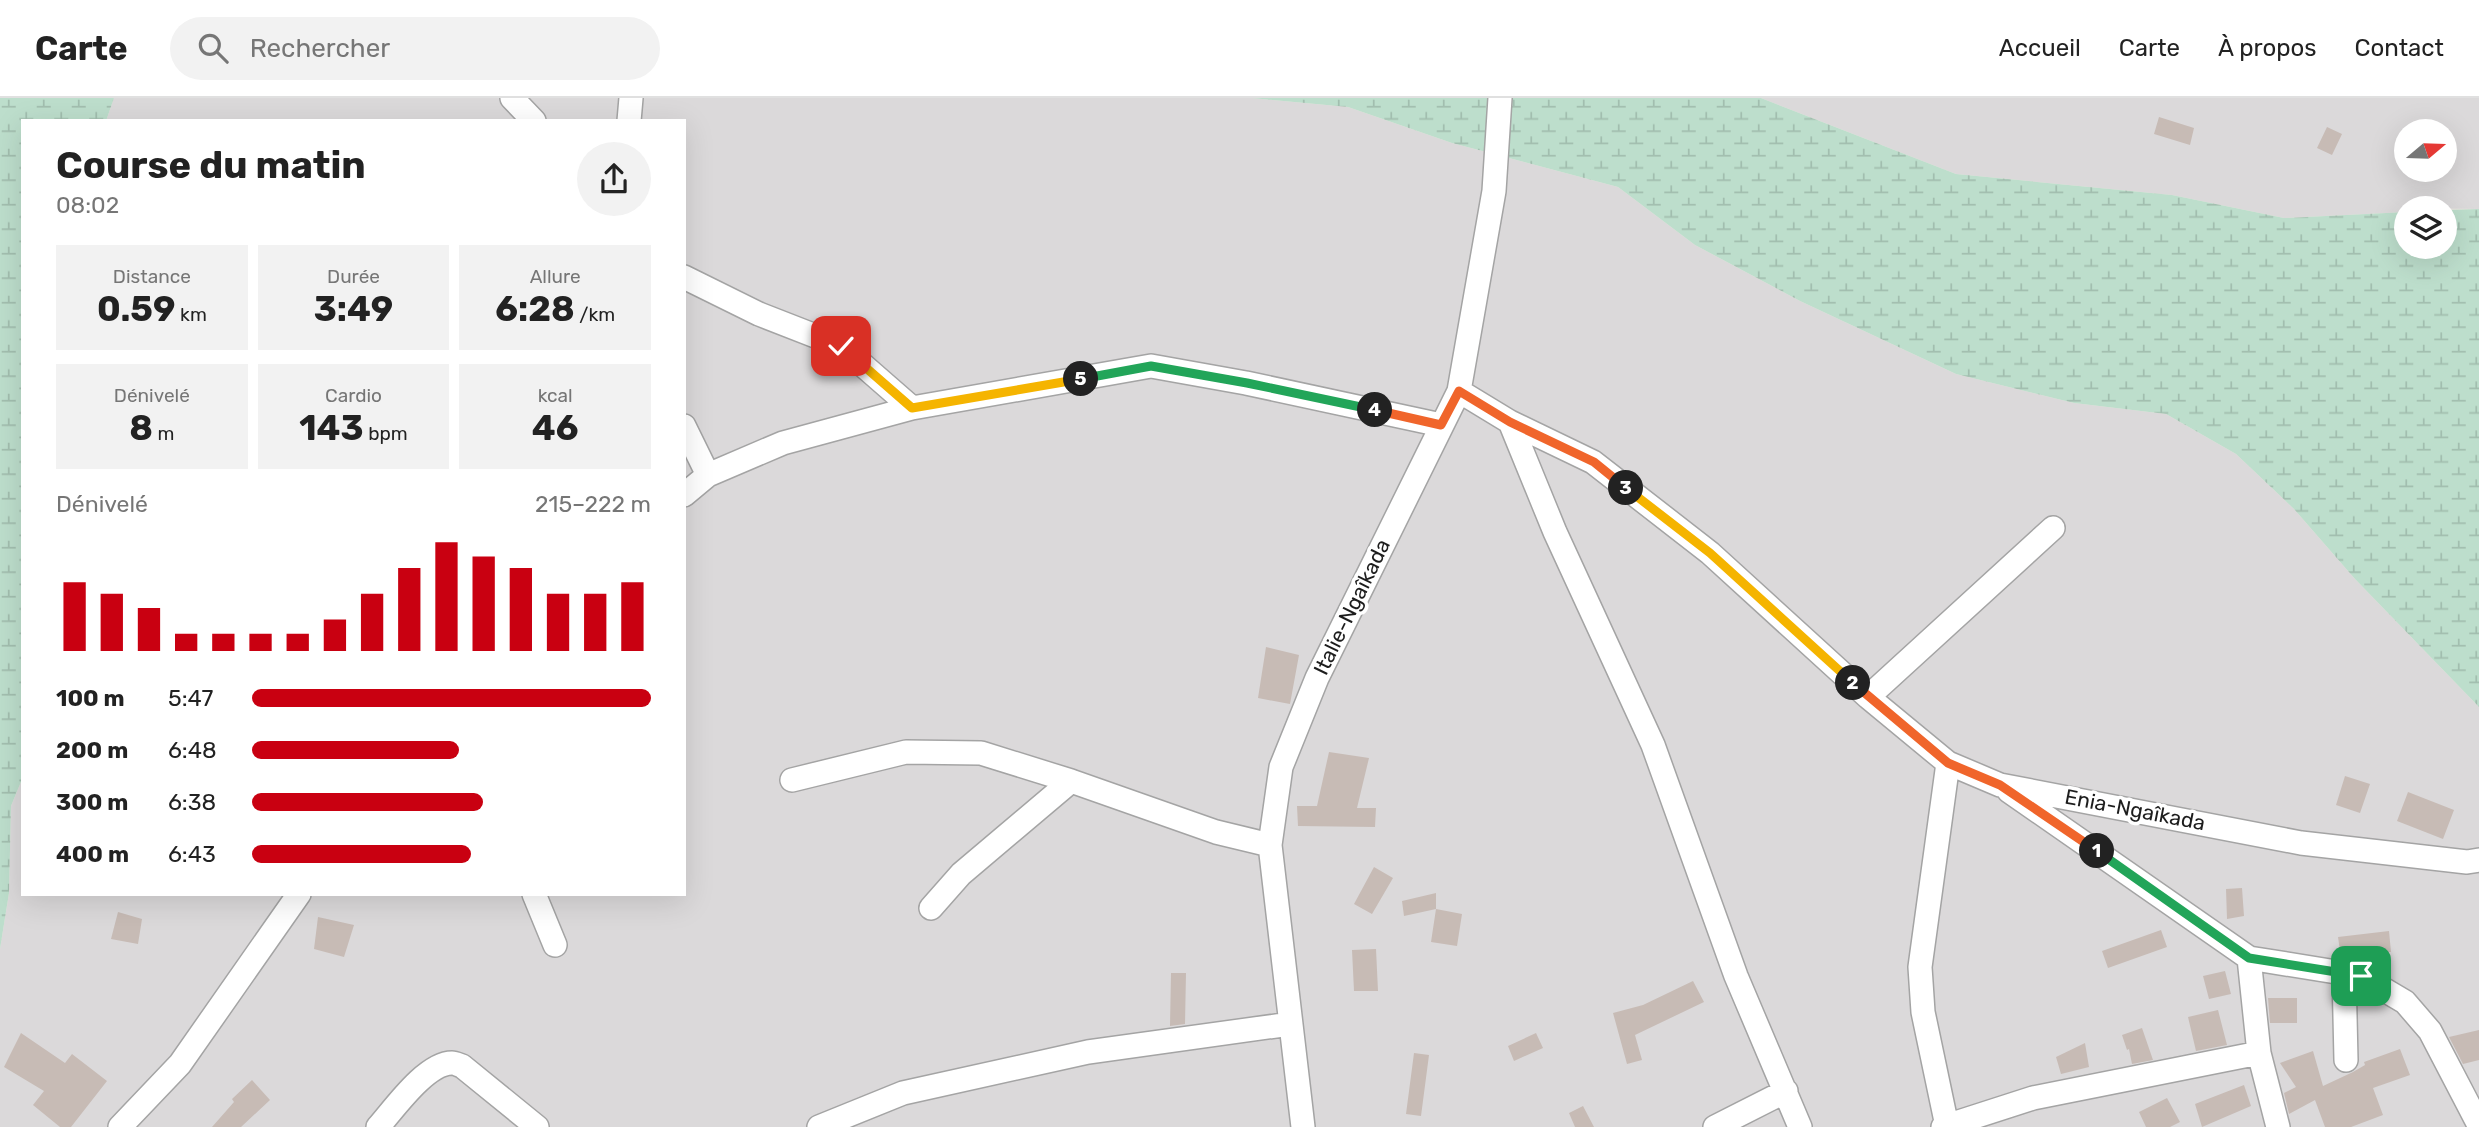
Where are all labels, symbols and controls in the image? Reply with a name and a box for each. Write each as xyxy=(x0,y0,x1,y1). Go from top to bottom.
search box xyxy=(170,17,660,80)
text: Carte xyxy=(35,29,128,68)
icon: search xyxy=(194,29,232,67)
text: Rechercher xyxy=(250,33,390,64)
text: Accueil xyxy=(1999,34,2081,62)
text: Carte xyxy=(2119,34,2180,62)
text: À propos xyxy=(2218,34,2317,62)
text: Contact xyxy=(2355,34,2444,62)
north arrow xyxy=(2394,119,2457,182)
map controls xyxy=(2394,119,2457,259)
text: Course du matin xyxy=(56,142,366,188)
button: share xyxy=(577,142,651,216)
text: 08:02 xyxy=(56,191,119,219)
button: layers xyxy=(2394,196,2457,259)
text: Distance xyxy=(113,265,191,288)
text: Durée xyxy=(327,265,380,288)
text: Allure xyxy=(530,265,581,288)
text: 0.59 xyxy=(97,288,175,330)
text: 3:49 xyxy=(314,288,393,330)
text: 6:28 xyxy=(495,288,575,330)
text: km xyxy=(175,303,207,326)
text: /km xyxy=(575,303,615,326)
pin xyxy=(811,316,871,376)
icon: check xyxy=(822,327,860,365)
pin: 5 xyxy=(1064,362,1098,396)
text: 5 xyxy=(1074,367,1087,390)
text: Dénivelé xyxy=(114,384,190,407)
text: Cardio xyxy=(325,384,382,407)
text: kcal xyxy=(538,384,573,407)
pin: 4 xyxy=(1358,392,1392,428)
text: 4 xyxy=(1368,398,1381,421)
text: 8 xyxy=(129,407,153,449)
text: 143 xyxy=(299,407,364,449)
text: 46 xyxy=(532,407,579,449)
text: m xyxy=(153,422,174,445)
text: bpm xyxy=(364,422,408,445)
pin: 3 xyxy=(1608,470,1644,506)
text: 3 xyxy=(1619,476,1632,499)
text: Dénivelé xyxy=(56,490,148,518)
text: 215–222 m xyxy=(535,490,651,518)
street label: Italie-Ngaîkada xyxy=(1308,535,1395,679)
pin: 2 xyxy=(1836,666,1870,700)
text: 2 xyxy=(1846,671,1859,694)
text: 100 m xyxy=(56,684,125,712)
text: 5:47 xyxy=(168,684,213,712)
text: 200 m xyxy=(56,736,128,764)
text: 6:48 xyxy=(168,736,217,764)
street label: Enia-Ngaîkada xyxy=(2063,784,2207,835)
text: 300 m xyxy=(56,788,128,816)
text: 6:38 xyxy=(168,788,216,816)
pin: 1 xyxy=(2080,834,2114,868)
text: 1 xyxy=(2092,839,2101,862)
text: 400 m xyxy=(56,840,129,868)
text: 6:43 xyxy=(168,840,216,868)
pin xyxy=(2331,946,2391,1006)
icon: arrive xyxy=(2342,957,2380,995)

